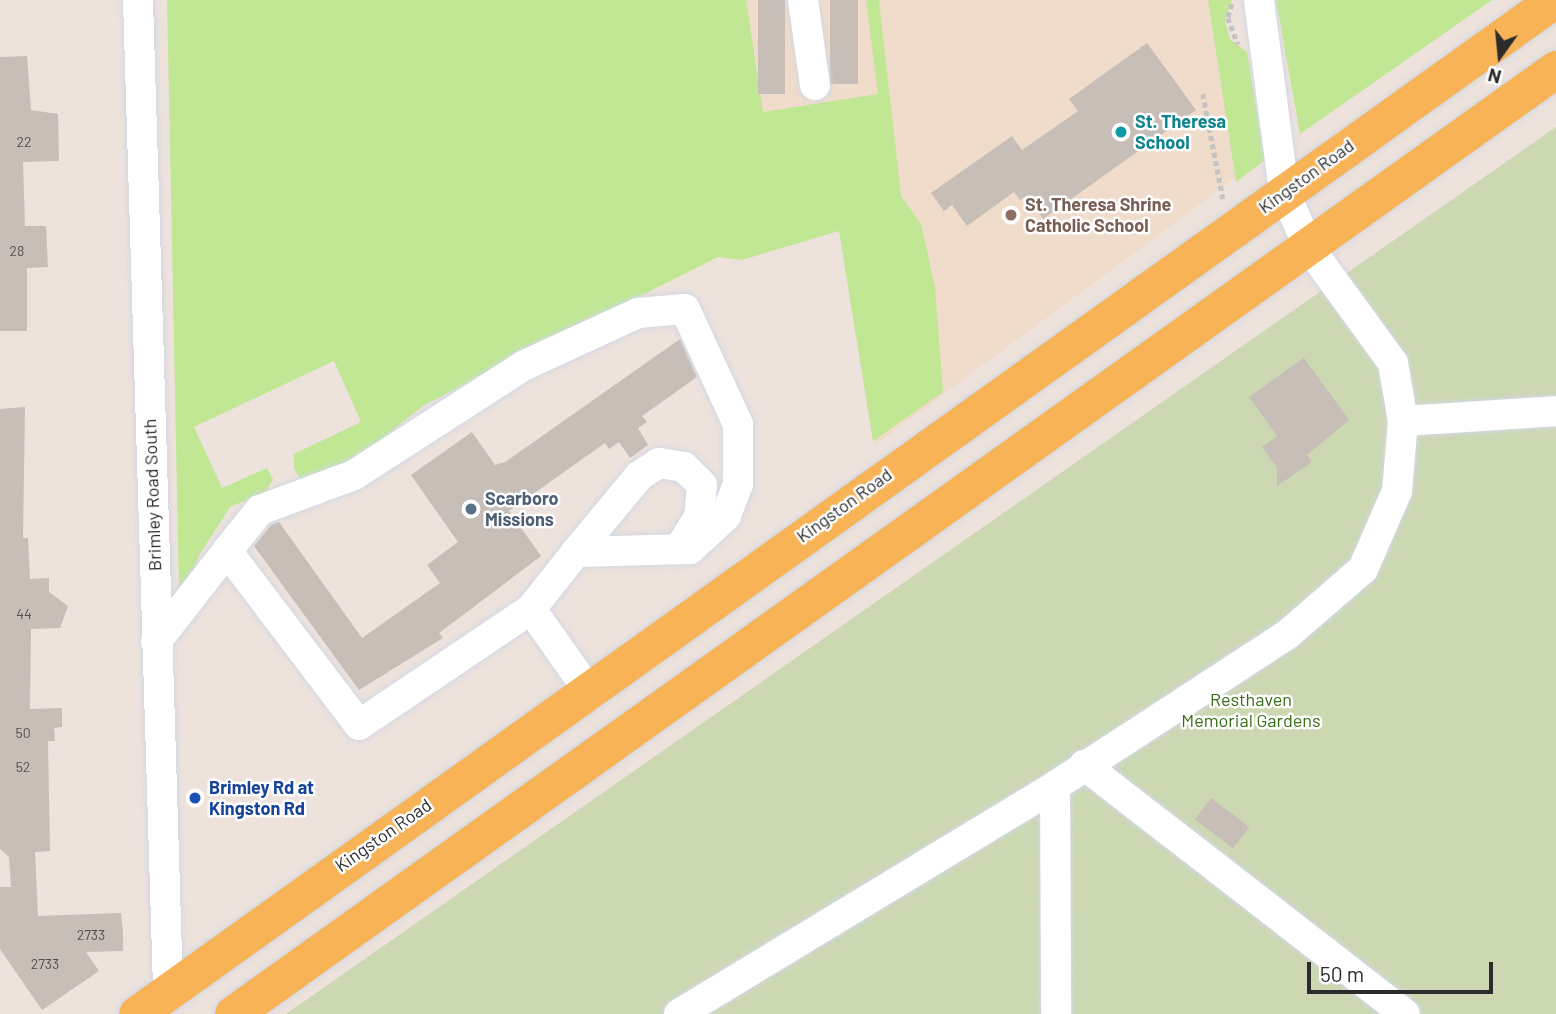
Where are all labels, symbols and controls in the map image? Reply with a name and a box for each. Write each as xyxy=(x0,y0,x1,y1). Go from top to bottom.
north arrow xyxy=(1465,21,1535,91)
text: N xyxy=(1485,64,1504,90)
place label: St. Theresa School xyxy=(1135,111,1226,154)
marker: St. Theresa School xyxy=(1113,124,1129,140)
house number: 22 xyxy=(16,134,32,150)
street label: Kingston Road xyxy=(1254,134,1358,218)
place label: St. Theresa Shrine Catholic School xyxy=(1025,194,1171,236)
marker: St. Theresa Shrine Catholic School xyxy=(1003,207,1019,223)
house number: 28 xyxy=(10,243,24,259)
street label: Brimley Road South xyxy=(139,419,165,571)
street label: Kingston Road xyxy=(792,463,896,547)
place label: Scarboro Missions xyxy=(485,488,559,530)
marker: Scarboro Missions xyxy=(463,501,479,517)
house number: 44 xyxy=(16,606,32,622)
park label: Resthaven Memorial Gardens xyxy=(1181,689,1321,732)
house number: 50 xyxy=(15,725,31,741)
house number: 52 xyxy=(16,759,30,775)
place label: Brimley Rd at Kingston Rd xyxy=(209,777,314,820)
marker: Brimley Rd at Kingston Rd xyxy=(187,790,203,806)
street label: Kingston Road xyxy=(331,794,435,876)
house number: 2733 xyxy=(77,927,105,943)
scale bar xyxy=(1311,948,1496,992)
house number: 2733 xyxy=(31,956,59,972)
text: 50 m xyxy=(1320,961,1364,986)

